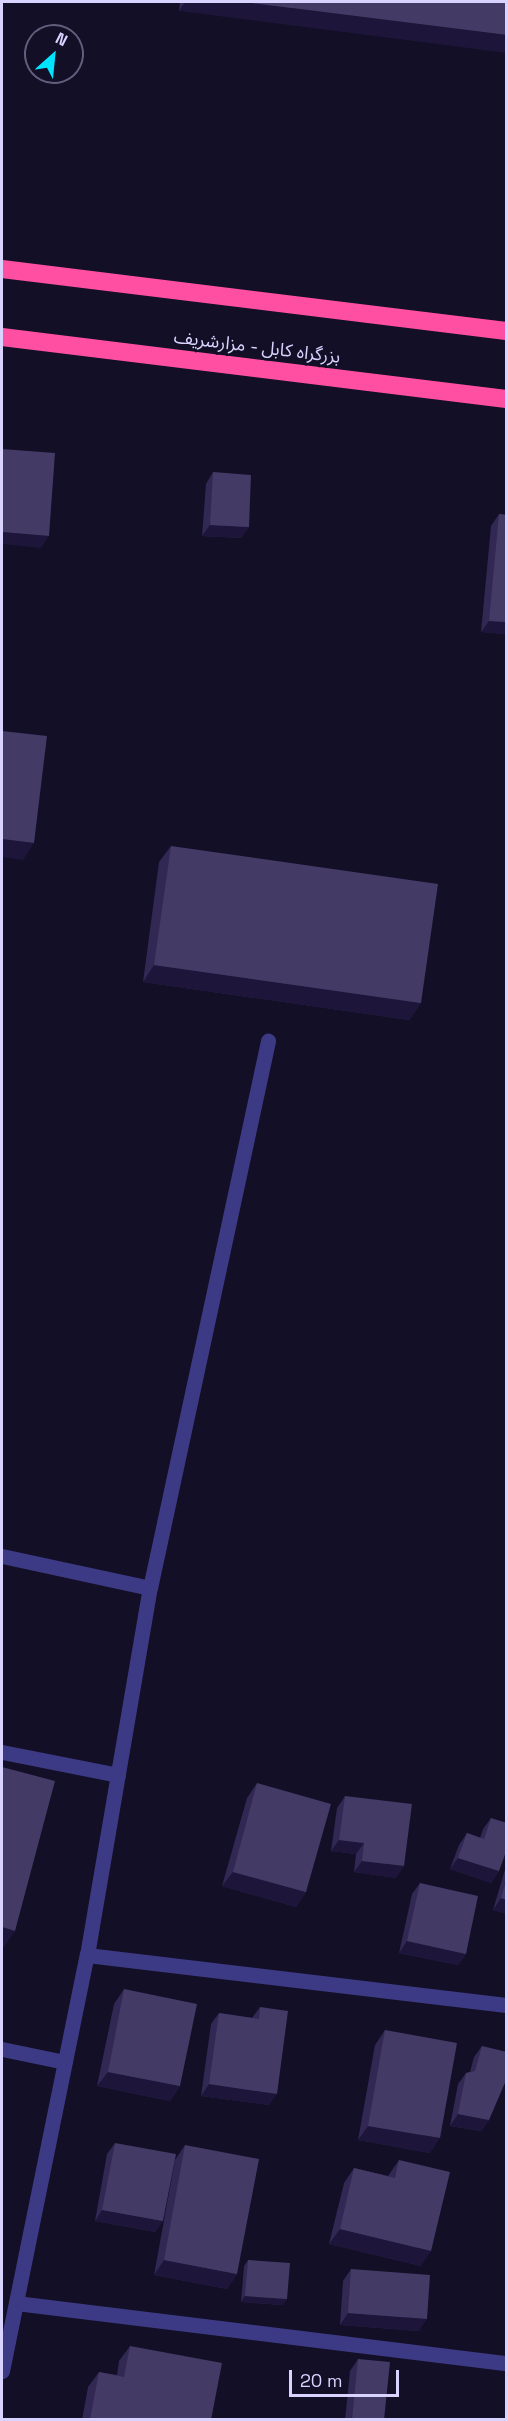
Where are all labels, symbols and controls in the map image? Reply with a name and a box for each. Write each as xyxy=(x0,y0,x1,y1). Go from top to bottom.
north arrow xyxy=(24,24,84,84)
text: N xyxy=(52,28,71,51)
street label: بزرگراه کابل - مزارشریف xyxy=(172,326,342,368)
scale bar xyxy=(292,2358,402,2396)
text: 20 m xyxy=(300,2369,343,2392)

